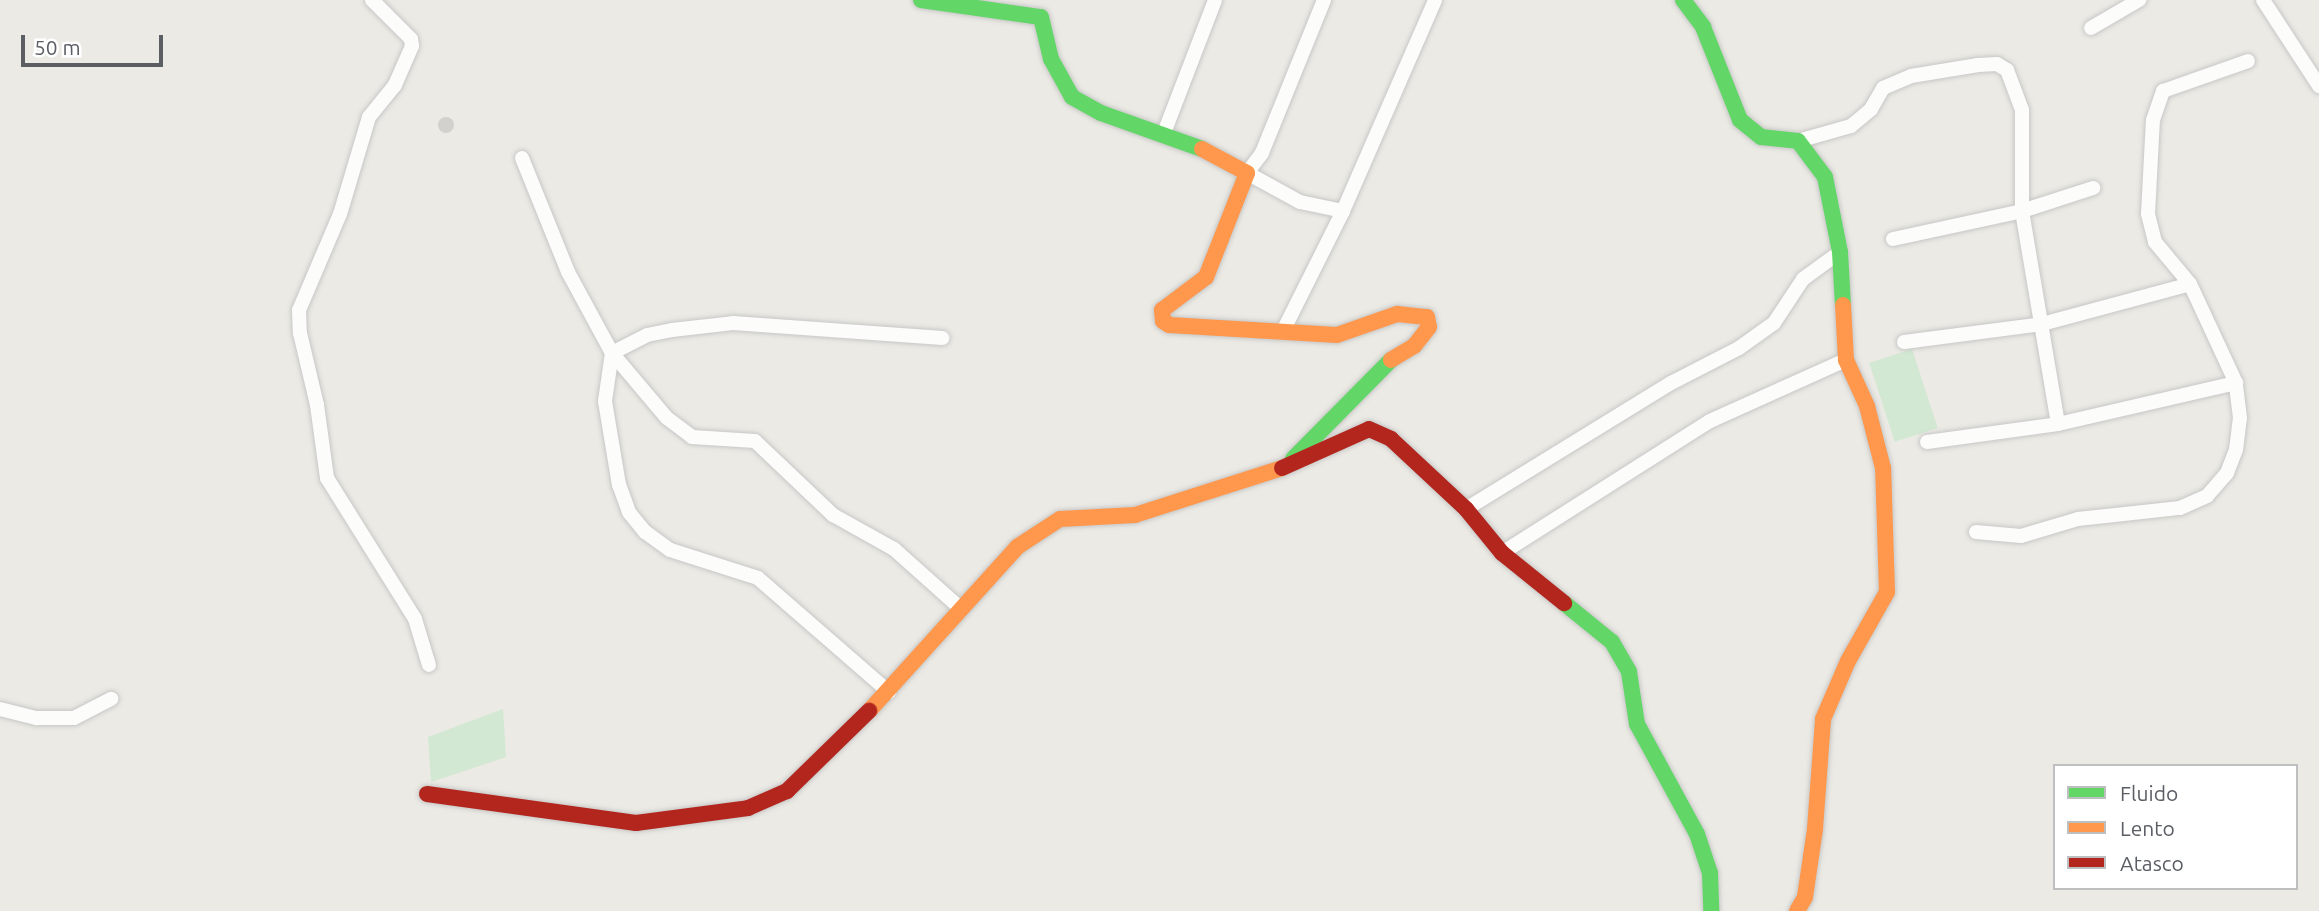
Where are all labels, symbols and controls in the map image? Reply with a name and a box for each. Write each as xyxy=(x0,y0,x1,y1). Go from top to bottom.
scale bar xyxy=(24,21,166,65)
text: 50 m xyxy=(34,35,81,59)
legend xyxy=(2053,764,2298,890)
text: Fluido xyxy=(2120,781,2178,805)
text: Lento xyxy=(2120,816,2175,840)
text: Atasco xyxy=(2120,851,2184,875)

